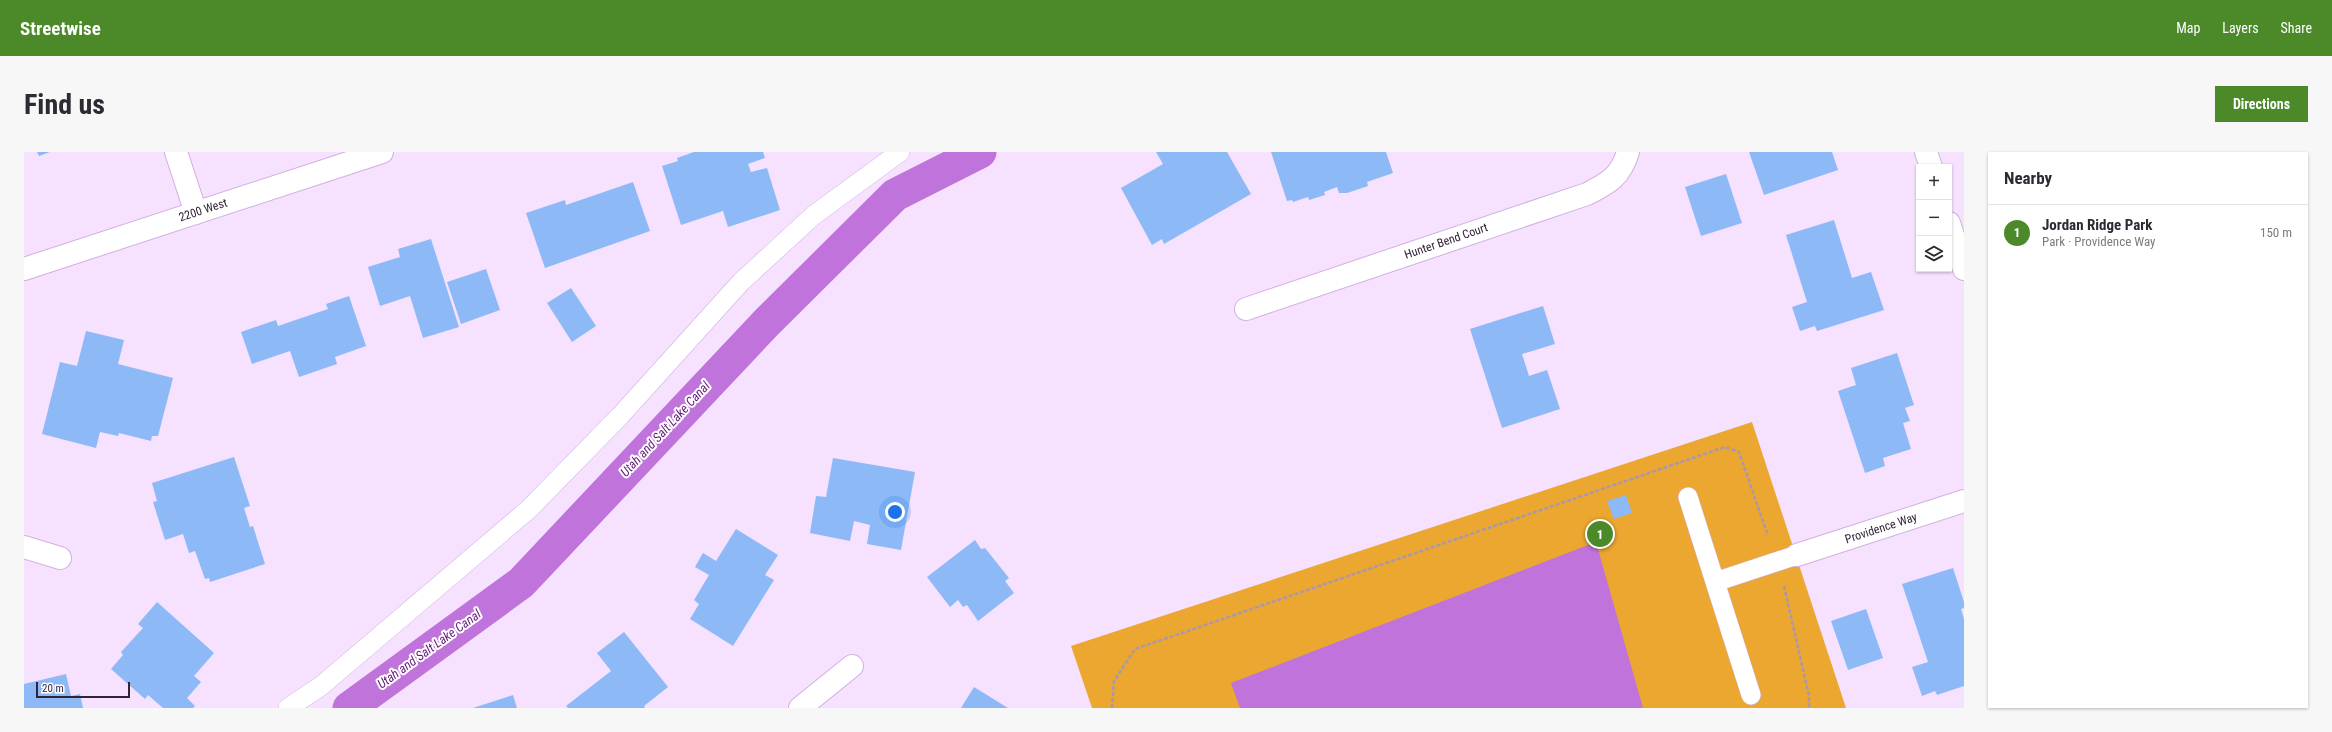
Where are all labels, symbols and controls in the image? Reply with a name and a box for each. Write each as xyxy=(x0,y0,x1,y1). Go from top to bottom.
text: Streetwise xyxy=(20,17,101,40)
text: Map xyxy=(2176,20,2200,36)
text: Layers xyxy=(2222,20,2259,36)
text: Share xyxy=(2281,20,2312,36)
button: Directions xyxy=(2215,86,2308,122)
text: Find us xyxy=(24,88,105,121)
map controls xyxy=(1916,164,1952,272)
button: + xyxy=(1916,164,1952,200)
text: Nearby xyxy=(2004,168,2052,188)
street label: 2200 West xyxy=(177,195,229,224)
button: − xyxy=(1916,200,1952,236)
text: Jordan Ridge Park xyxy=(2042,216,2152,234)
street label: Hunter Bend Court xyxy=(1402,220,1490,262)
text: 1 xyxy=(2014,225,2020,240)
text: 150 m xyxy=(2260,225,2292,240)
text: Park · Providence Way xyxy=(2042,234,2156,249)
button: layers xyxy=(1916,236,1952,272)
water label: Utah and Salt Lake Canal xyxy=(617,378,714,480)
your location xyxy=(885,502,905,522)
street label: Providence Way xyxy=(1843,510,1919,546)
pin: 1 xyxy=(1587,519,1613,549)
water label: Utah and Salt Lake Canal xyxy=(374,606,485,692)
scale bar xyxy=(36,680,130,699)
text: 20 m xyxy=(42,682,64,695)

